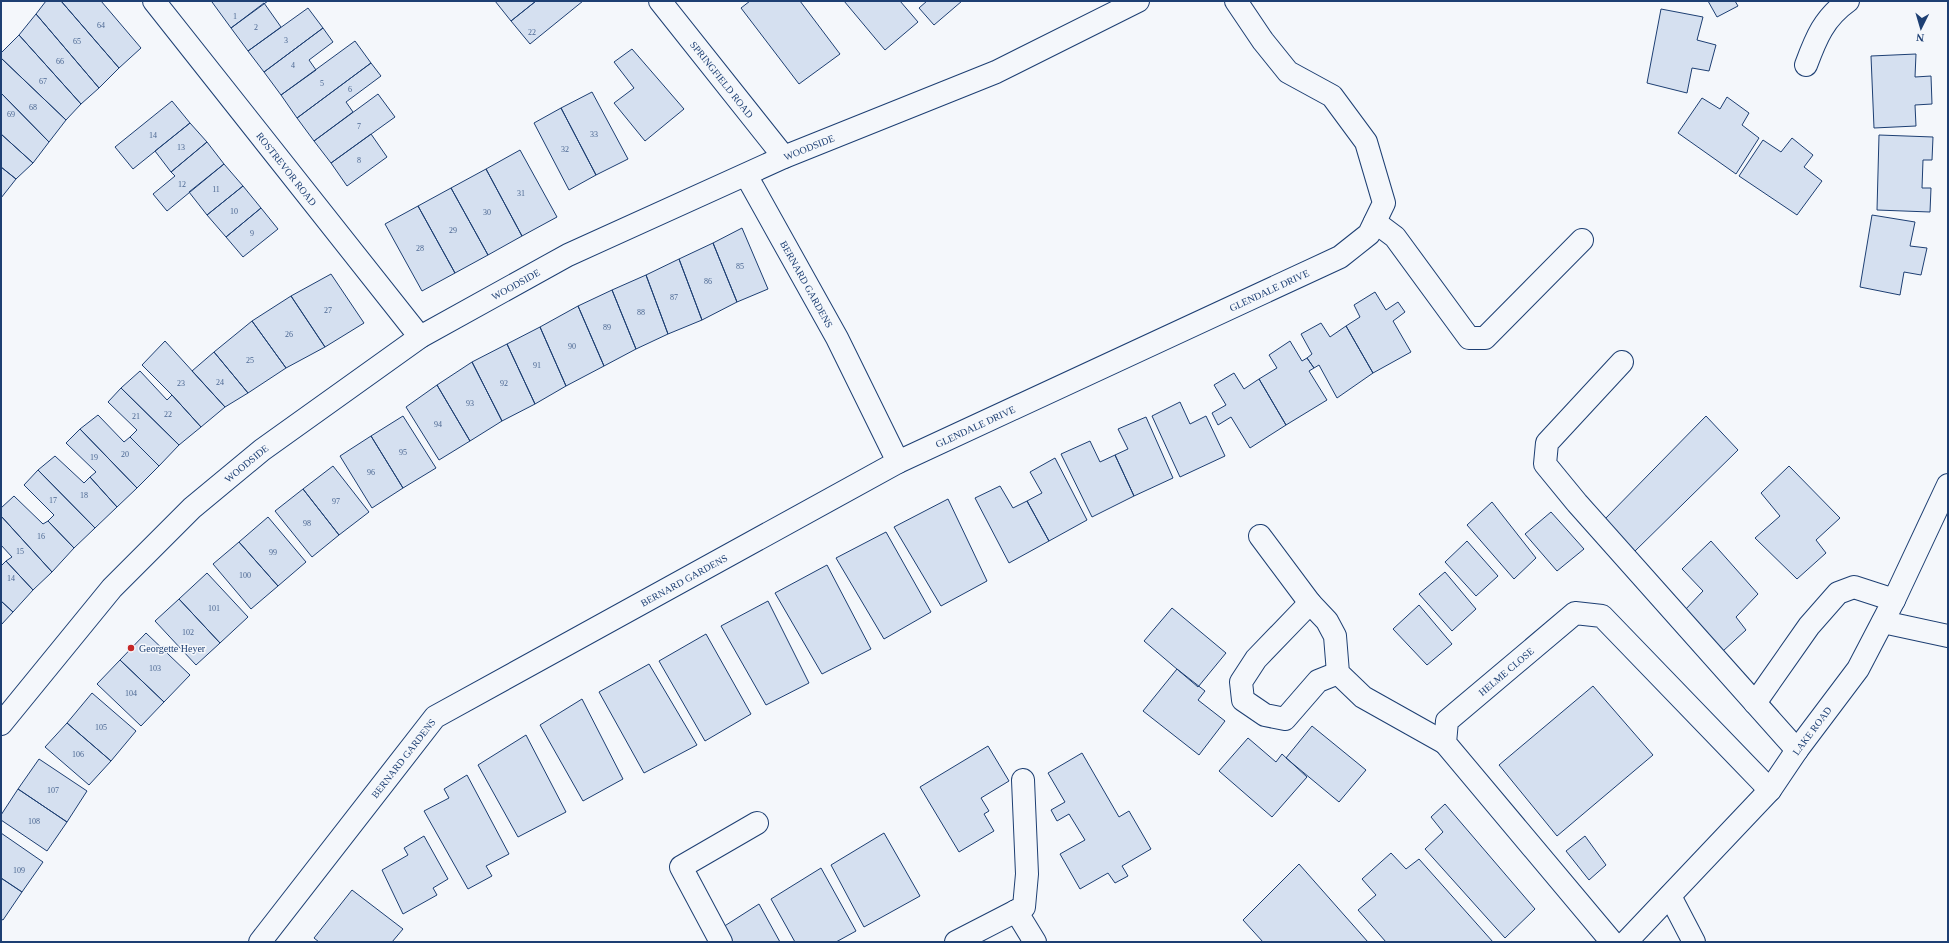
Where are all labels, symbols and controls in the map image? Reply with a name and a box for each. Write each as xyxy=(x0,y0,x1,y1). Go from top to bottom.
north arrow xyxy=(1901,8,1941,48)
house number: 1 xyxy=(233,12,237,21)
house number: 64 xyxy=(97,21,105,30)
house number: 2 xyxy=(254,23,258,32)
house number: 22 xyxy=(528,28,536,37)
text: N xyxy=(1916,32,1925,44)
house number: 3 xyxy=(284,36,288,45)
house number: 65 xyxy=(73,37,81,46)
street label: SPRINGFIELD ROAD xyxy=(688,39,756,120)
house number: 66 xyxy=(56,57,64,66)
house number: 4 xyxy=(291,61,295,70)
house number: 67 xyxy=(39,77,47,86)
house number: 5 xyxy=(320,79,324,88)
house number: 6 xyxy=(348,85,352,94)
house number: 68 xyxy=(29,103,37,112)
house number: 69 xyxy=(7,110,15,119)
house number: 7 xyxy=(357,122,361,131)
street label: ROSTREVOR ROAD xyxy=(254,130,319,208)
house number: 33 xyxy=(590,130,598,139)
house number: 14 xyxy=(149,131,157,140)
street label: WOODSIDE xyxy=(782,132,836,163)
house number: 13 xyxy=(177,143,185,152)
house number: 32 xyxy=(561,145,569,154)
house number: 8 xyxy=(357,156,361,165)
house number: 12 xyxy=(178,180,186,189)
house number: 11 xyxy=(212,185,220,194)
house number: 31 xyxy=(517,189,525,198)
house number: 10 xyxy=(230,207,238,216)
house number: 30 xyxy=(483,208,491,217)
house number: 29 xyxy=(449,226,457,235)
house number: 9 xyxy=(250,229,254,238)
street label: BERNARD GARDENS xyxy=(778,239,835,330)
house number: 28 xyxy=(416,244,424,253)
house number: 85 xyxy=(736,262,744,271)
street label: WOODSIDE xyxy=(490,267,542,302)
street label: GLENDALE DRIVE xyxy=(1228,267,1311,314)
house number: 86 xyxy=(704,277,712,286)
house number: 87 xyxy=(670,293,678,302)
house number: 27 xyxy=(324,306,332,315)
house number: 88 xyxy=(637,308,645,317)
house number: 89 xyxy=(603,323,611,332)
house number: 26 xyxy=(285,330,293,339)
house number: 90 xyxy=(568,342,576,351)
house number: 25 xyxy=(246,356,254,365)
house number: 91 xyxy=(533,361,541,370)
house number: 24 xyxy=(216,378,224,387)
house number: 23 xyxy=(177,379,185,388)
house number: 92 xyxy=(500,379,508,388)
house number: 93 xyxy=(466,399,474,408)
street label: GLENDALE DRIVE xyxy=(934,404,1017,450)
house number: 22 xyxy=(164,410,172,419)
house number: 21 xyxy=(132,412,140,421)
house number: 94 xyxy=(434,420,442,429)
street label: WOODSIDE xyxy=(222,442,270,485)
house number: 95 xyxy=(399,448,407,457)
house number: 20 xyxy=(121,450,129,459)
house number: 19 xyxy=(90,453,98,462)
house number: 96 xyxy=(367,468,375,477)
house number: 18 xyxy=(80,491,88,500)
house number: 17 xyxy=(49,496,57,505)
house number: 97 xyxy=(332,497,340,506)
house number: 98 xyxy=(303,519,311,528)
house number: 16 xyxy=(37,532,45,541)
house number: 15 xyxy=(16,547,24,556)
house number: 99 xyxy=(269,548,277,557)
street label: BERNARD GARDENS xyxy=(639,552,729,609)
house number: 100 xyxy=(239,571,251,580)
house number: 14 xyxy=(7,574,15,583)
house number: 101 xyxy=(208,604,220,613)
house number: 102 xyxy=(182,628,194,637)
marker: Georgette Heyer xyxy=(126,643,136,653)
place label: Georgette Heyer xyxy=(139,643,206,654)
street label: HELME CLOSE xyxy=(1476,645,1536,698)
house number: 103 xyxy=(149,664,161,673)
house number: 104 xyxy=(125,689,137,698)
street label: LAKE ROAD xyxy=(1790,705,1834,757)
street label: BERNARD GARDENS xyxy=(369,716,438,800)
house number: 105 xyxy=(95,723,107,732)
house number: 106 xyxy=(72,750,84,759)
house number: 107 xyxy=(47,786,59,795)
house number: 108 xyxy=(28,817,40,826)
house number: 109 xyxy=(13,866,25,875)

